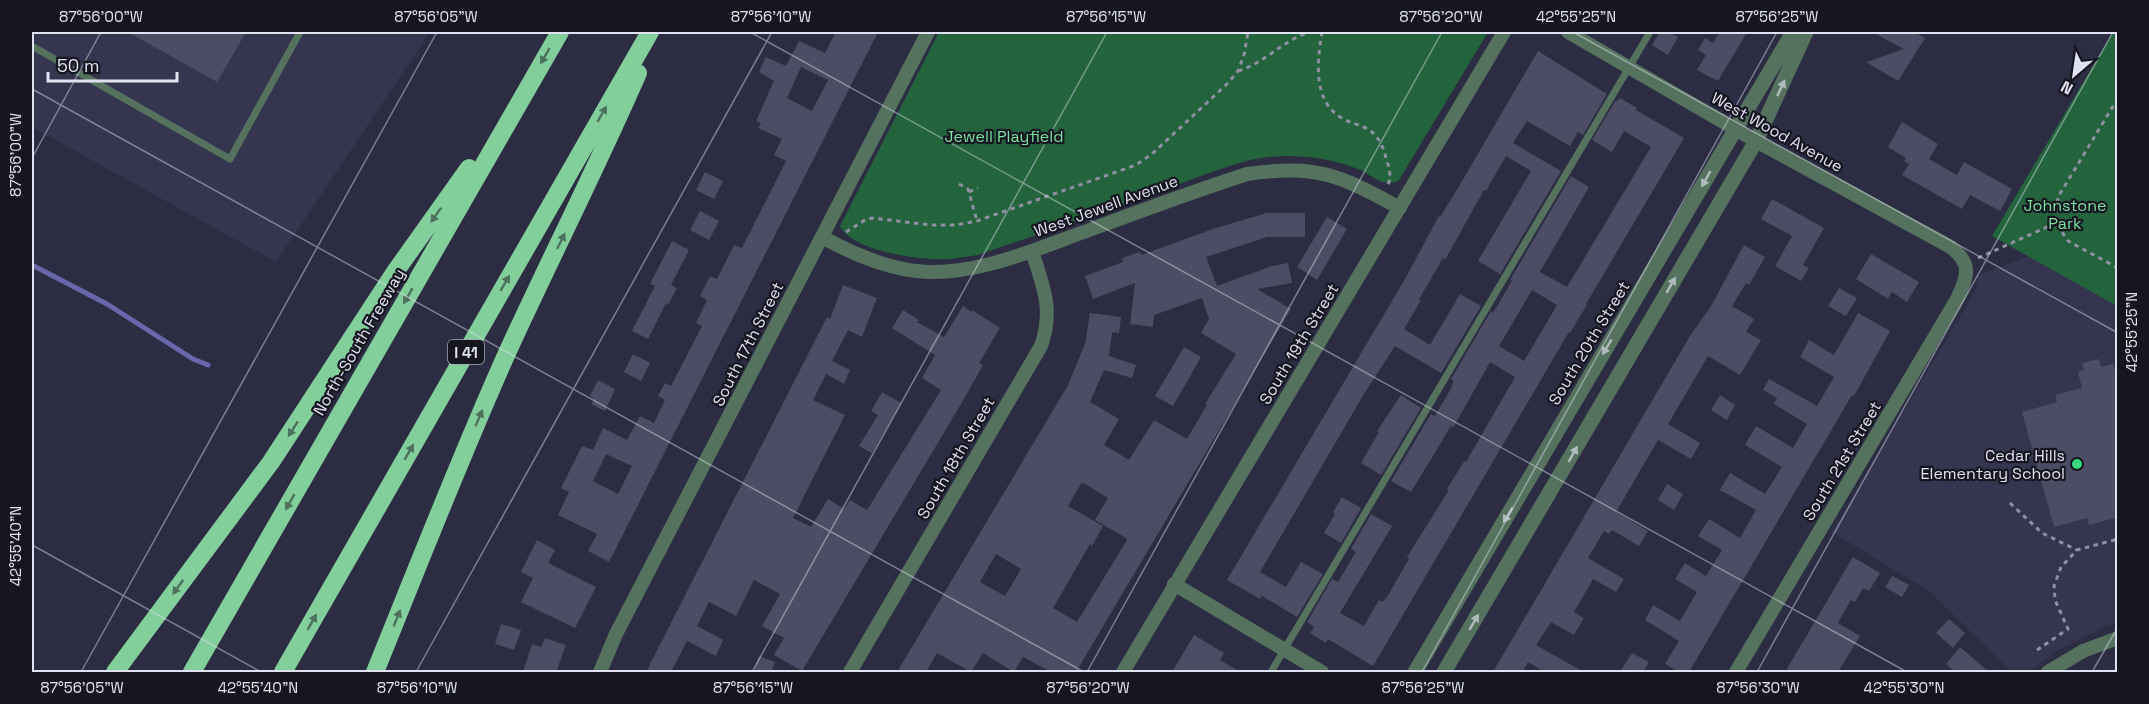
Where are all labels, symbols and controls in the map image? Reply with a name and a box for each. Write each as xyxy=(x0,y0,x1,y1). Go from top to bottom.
text: 87°56'00"W xyxy=(59,7,143,26)
text: 87°56'05"W xyxy=(394,7,478,26)
text: 87°56'10"W xyxy=(731,7,811,26)
text: 87°56'15"W xyxy=(1066,7,1146,26)
text: 87°56'20"W xyxy=(1399,7,1483,26)
text: 42°55'25"N xyxy=(1536,7,1616,26)
text: 87°56'25"W xyxy=(1736,7,1818,26)
scale bar xyxy=(48,45,177,83)
north arrow xyxy=(2044,45,2104,105)
one-way arrow xyxy=(540,48,551,64)
text: 50 m xyxy=(57,54,99,77)
text: N xyxy=(2057,76,2077,99)
one-way arrow xyxy=(1776,79,1785,96)
street label: West Wood Avenue xyxy=(1708,87,1846,177)
one-way arrow xyxy=(597,106,608,122)
text: 87°56'00"W xyxy=(6,113,25,197)
park label: Jewell Playfield xyxy=(944,126,1064,147)
street label: West Jewell Avenue xyxy=(1031,170,1181,242)
one-way arrow xyxy=(1702,171,1712,188)
park label: Johnstone Park xyxy=(2023,195,2107,234)
one-way arrow xyxy=(430,206,442,222)
one-way arrow xyxy=(556,233,565,250)
street label: North-South Freeway xyxy=(308,265,410,419)
one-way arrow xyxy=(500,275,511,291)
street label: South 20th Street xyxy=(1544,277,1634,409)
one-way arrow xyxy=(1666,277,1676,294)
street label: South 17th Street xyxy=(708,278,788,410)
street label: South 19th Street xyxy=(1255,280,1343,408)
one-way arrow xyxy=(403,288,413,305)
text: 42°55'25"N xyxy=(2122,292,2141,372)
one-way arrow xyxy=(1603,339,1613,356)
road number: I 41 xyxy=(448,340,484,364)
street label: South 18th Street xyxy=(913,393,999,523)
street label: South 21st Street xyxy=(1798,397,1886,525)
one-way arrow xyxy=(474,410,483,427)
one-way arrow xyxy=(288,421,299,437)
one-way arrow xyxy=(403,444,413,461)
place label: Cedar Hills Elementary School xyxy=(1920,445,2065,484)
one-way arrow xyxy=(1567,446,1578,462)
marker: Cedar Hills Elementary School xyxy=(2070,457,2084,471)
one-way arrow xyxy=(285,494,295,511)
text: 42°55'40"N xyxy=(6,506,25,586)
one-way arrow xyxy=(1503,507,1513,524)
one-way arrow xyxy=(172,578,184,594)
one-way arrow xyxy=(392,609,402,627)
one-way arrow xyxy=(307,613,317,630)
one-way arrow xyxy=(1469,613,1479,630)
text: 87°56'05"W xyxy=(40,678,124,697)
text: 42°55'40"N xyxy=(218,678,298,697)
text: 87°56'10"W xyxy=(377,678,457,697)
text: 87°56'15"W xyxy=(713,678,793,697)
text: 87°56'20"W xyxy=(1046,678,1130,697)
text: 87°56'25"W xyxy=(1382,678,1464,697)
text: 87°56'30"W xyxy=(1716,678,1800,697)
text: 42°55'30"N xyxy=(1864,678,1944,697)

